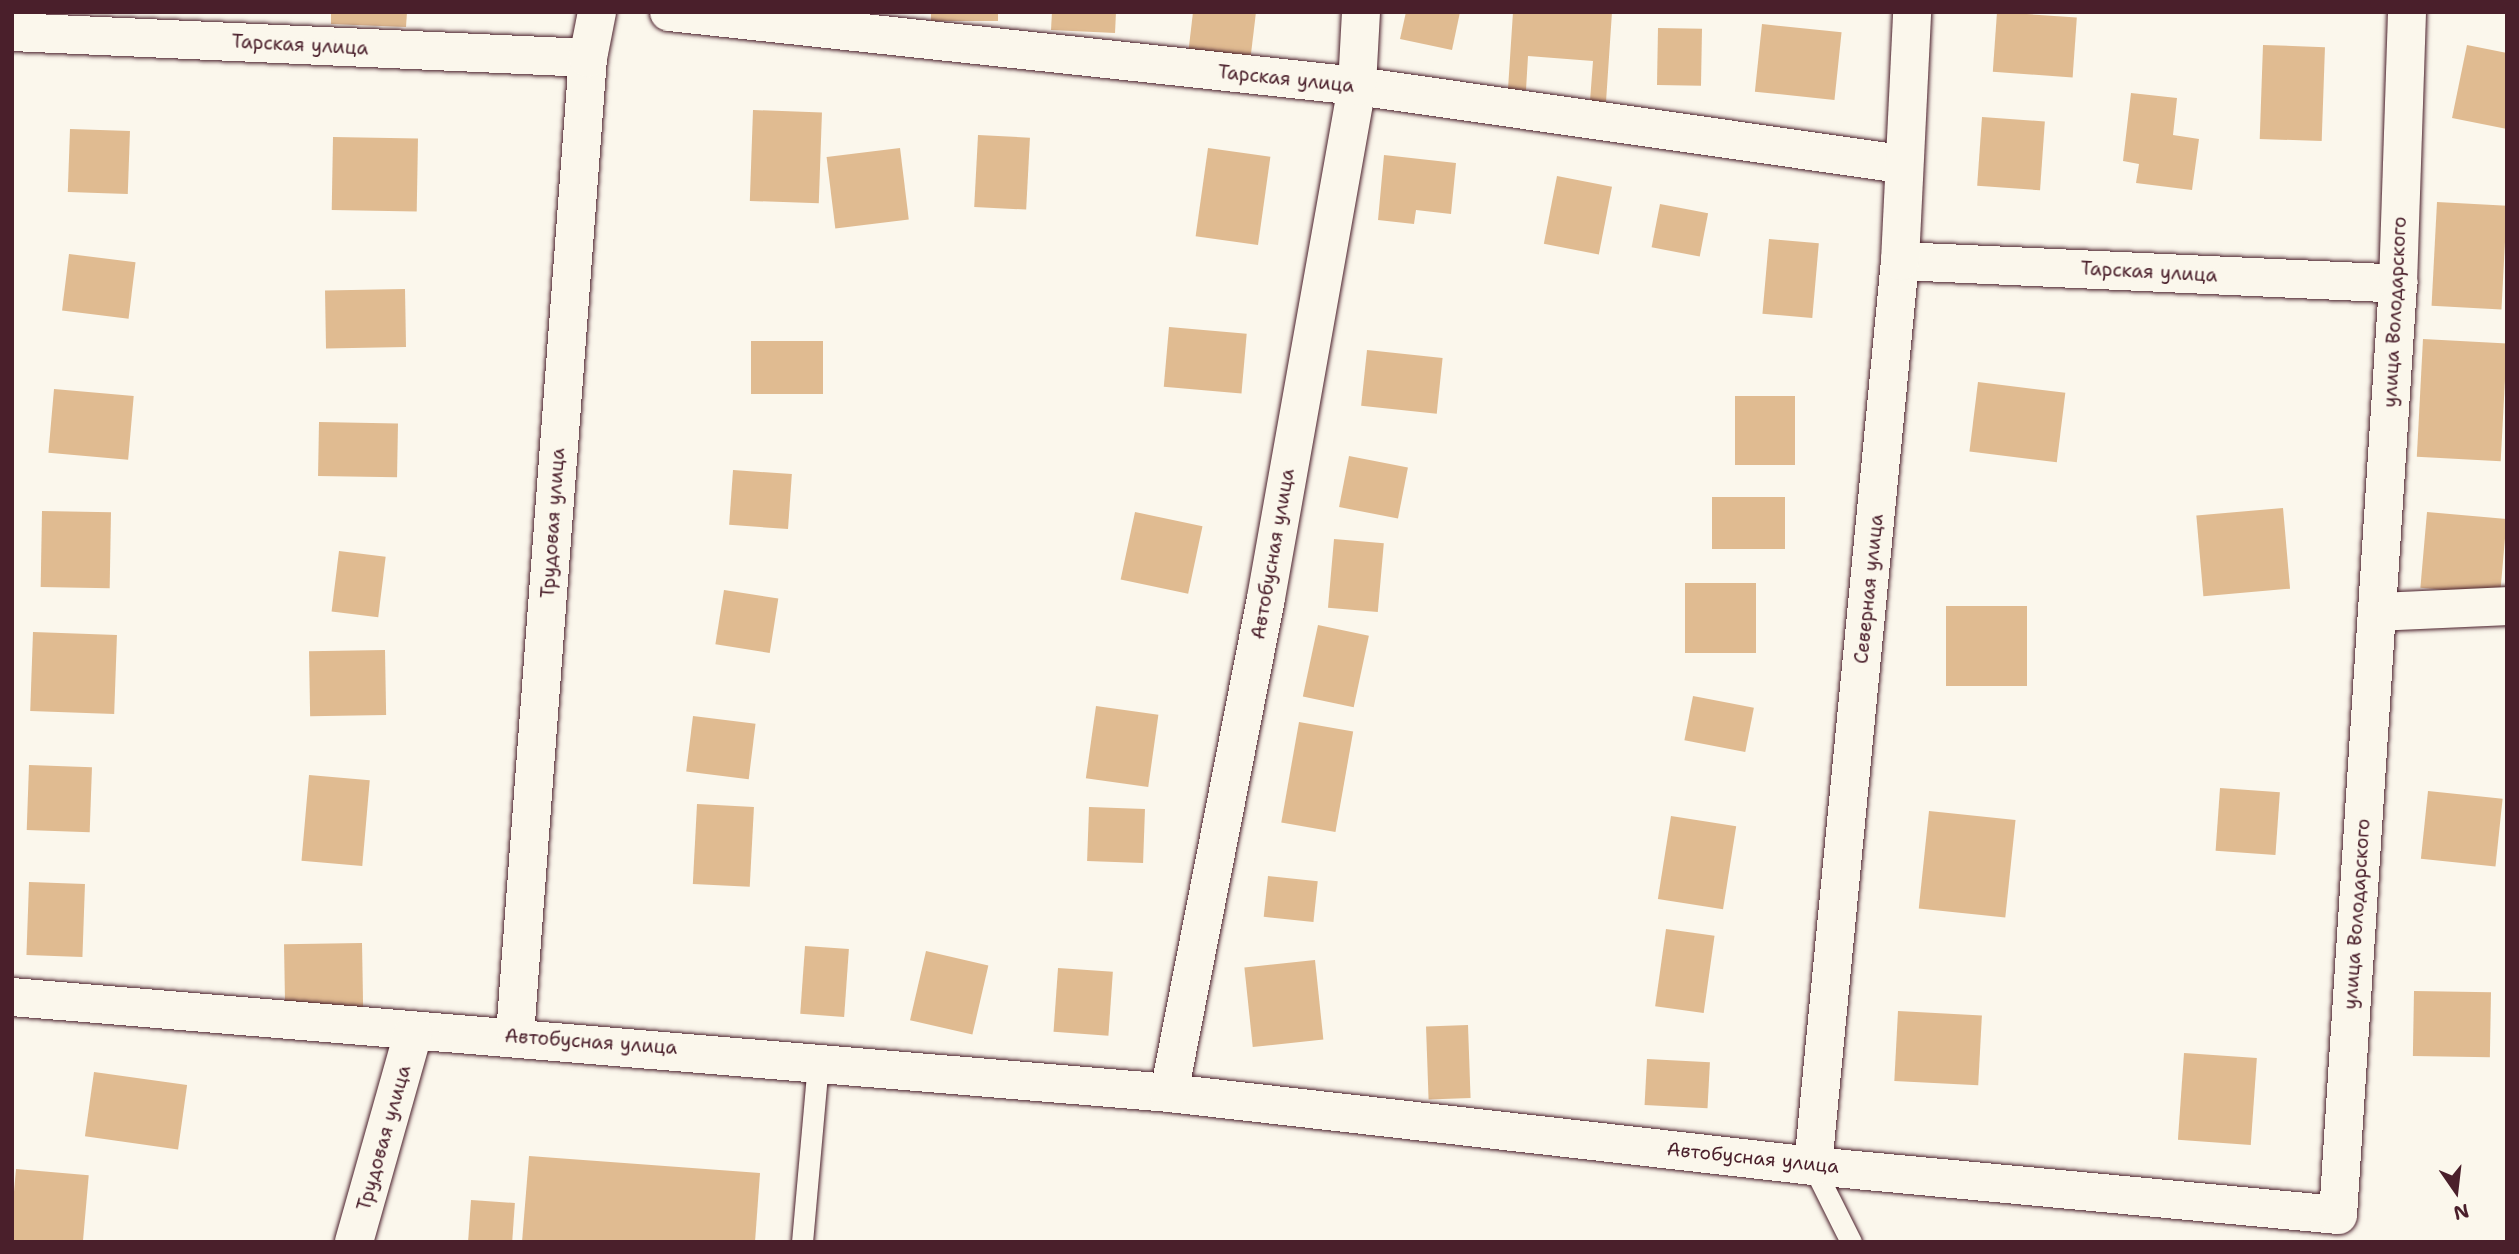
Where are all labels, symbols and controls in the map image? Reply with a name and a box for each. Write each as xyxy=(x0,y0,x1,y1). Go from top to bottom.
street label: Тарская улица xyxy=(231,30,369,60)
street label: Тарская улица xyxy=(1217,61,1355,97)
street label: улица Володарского xyxy=(2379,216,2411,408)
street label: Тарская улица xyxy=(2080,257,2218,287)
street label: Трудовая улица xyxy=(536,447,570,599)
street label: Автобусная улица xyxy=(1247,467,1299,641)
street label: Северная улица xyxy=(1850,513,1888,665)
street label: улица Володарского xyxy=(2339,818,2375,1010)
street label: Автобусная улица xyxy=(504,1025,678,1059)
street label: Трудовая улица xyxy=(352,1062,416,1214)
street label: Автобусная улица xyxy=(1666,1138,1840,1178)
north arrow xyxy=(2421,1156,2491,1226)
text: N xyxy=(2451,1198,2472,1226)

